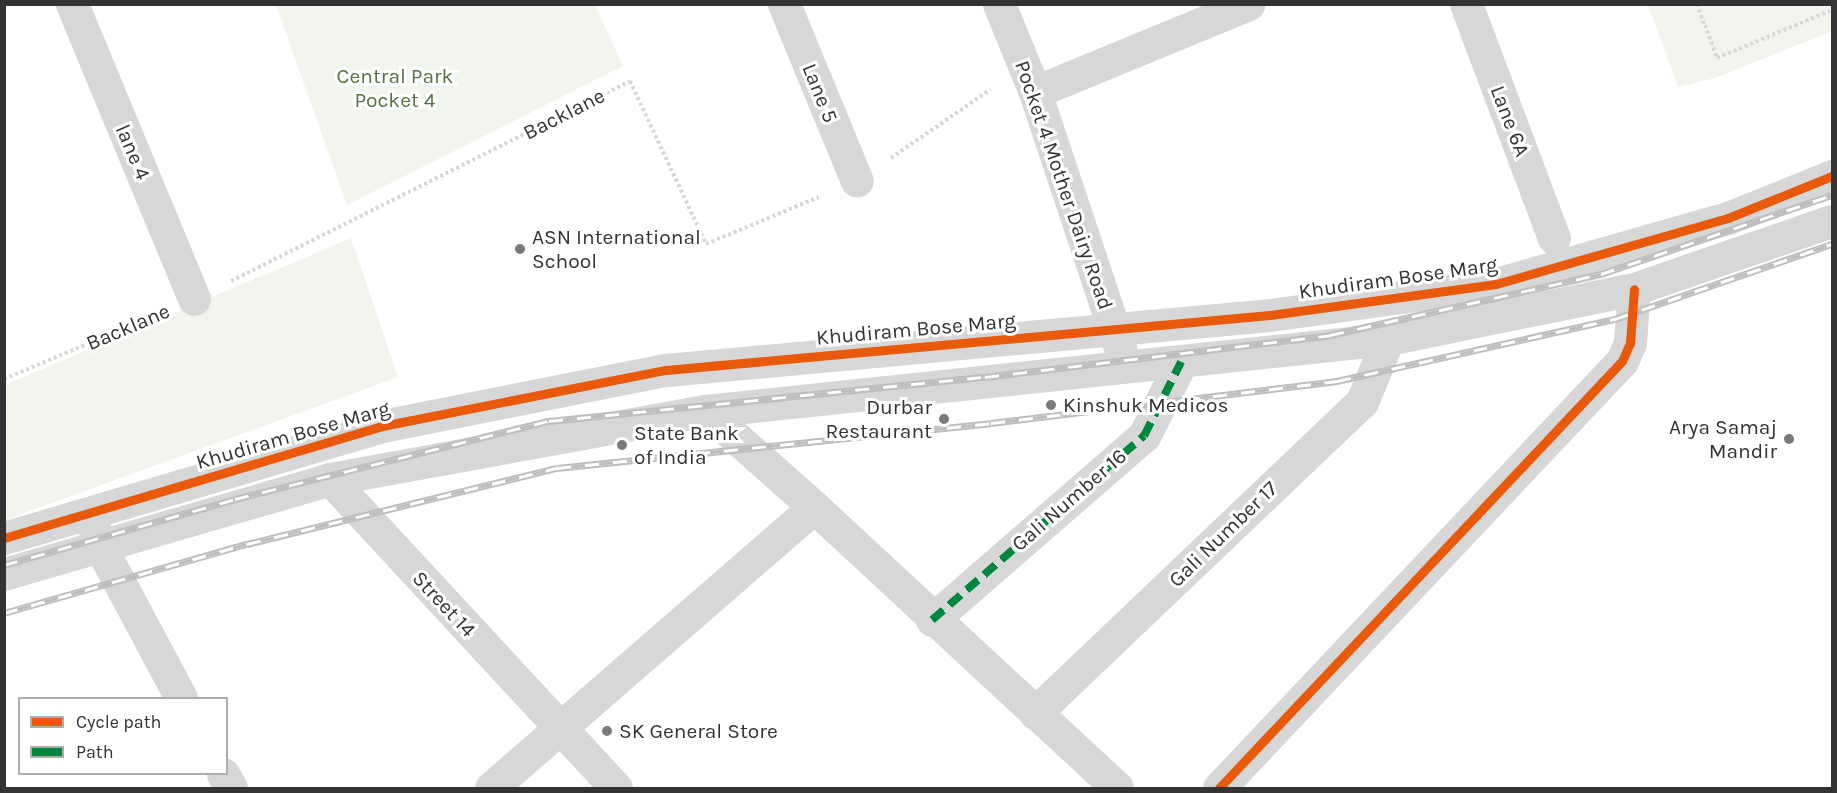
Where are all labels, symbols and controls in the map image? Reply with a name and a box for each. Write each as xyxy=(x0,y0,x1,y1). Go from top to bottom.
street label: Pocket 4 Mother Dairy Road xyxy=(1009,57,1119,313)
street label: Lane 5 xyxy=(797,60,843,126)
park label: Central Park Pocket 4 xyxy=(337,63,453,113)
street label: Lane 6A xyxy=(1485,82,1535,160)
street label: Backlane xyxy=(519,83,609,145)
street label: lane 4 xyxy=(110,121,156,183)
place label: ASN International School xyxy=(532,224,701,274)
marker: ASN International School xyxy=(513,242,527,256)
street label: Khudiram Bose Marg xyxy=(1297,252,1499,304)
street label: Backlane xyxy=(82,298,174,356)
street label: Khudiram Bose Marg xyxy=(815,308,1017,350)
place label: Kinshuk Medicos xyxy=(1063,392,1229,418)
place label: Durbar Restaurant xyxy=(825,394,932,444)
street label: Khudiram Bose Marg xyxy=(193,395,393,475)
marker: Kinshuk Medicos xyxy=(1044,398,1058,412)
marker: Durbar Restaurant xyxy=(937,412,951,426)
place label: Arya Samaj Mandir xyxy=(1669,414,1777,464)
place label: State Bank of India xyxy=(634,420,739,470)
marker: Arya Samaj Mandir xyxy=(1782,432,1796,446)
marker: State Bank of India xyxy=(615,438,629,452)
street label: Gali Number 16 xyxy=(1007,443,1131,557)
street label: Gali Number 17 xyxy=(1163,476,1283,592)
street label: Street 14 xyxy=(407,566,481,642)
legend xyxy=(18,697,228,775)
text: Cycle path xyxy=(76,711,161,733)
place label: SK General Store xyxy=(619,718,778,744)
marker: SK General Store xyxy=(600,724,614,738)
text: Path xyxy=(76,741,114,763)

